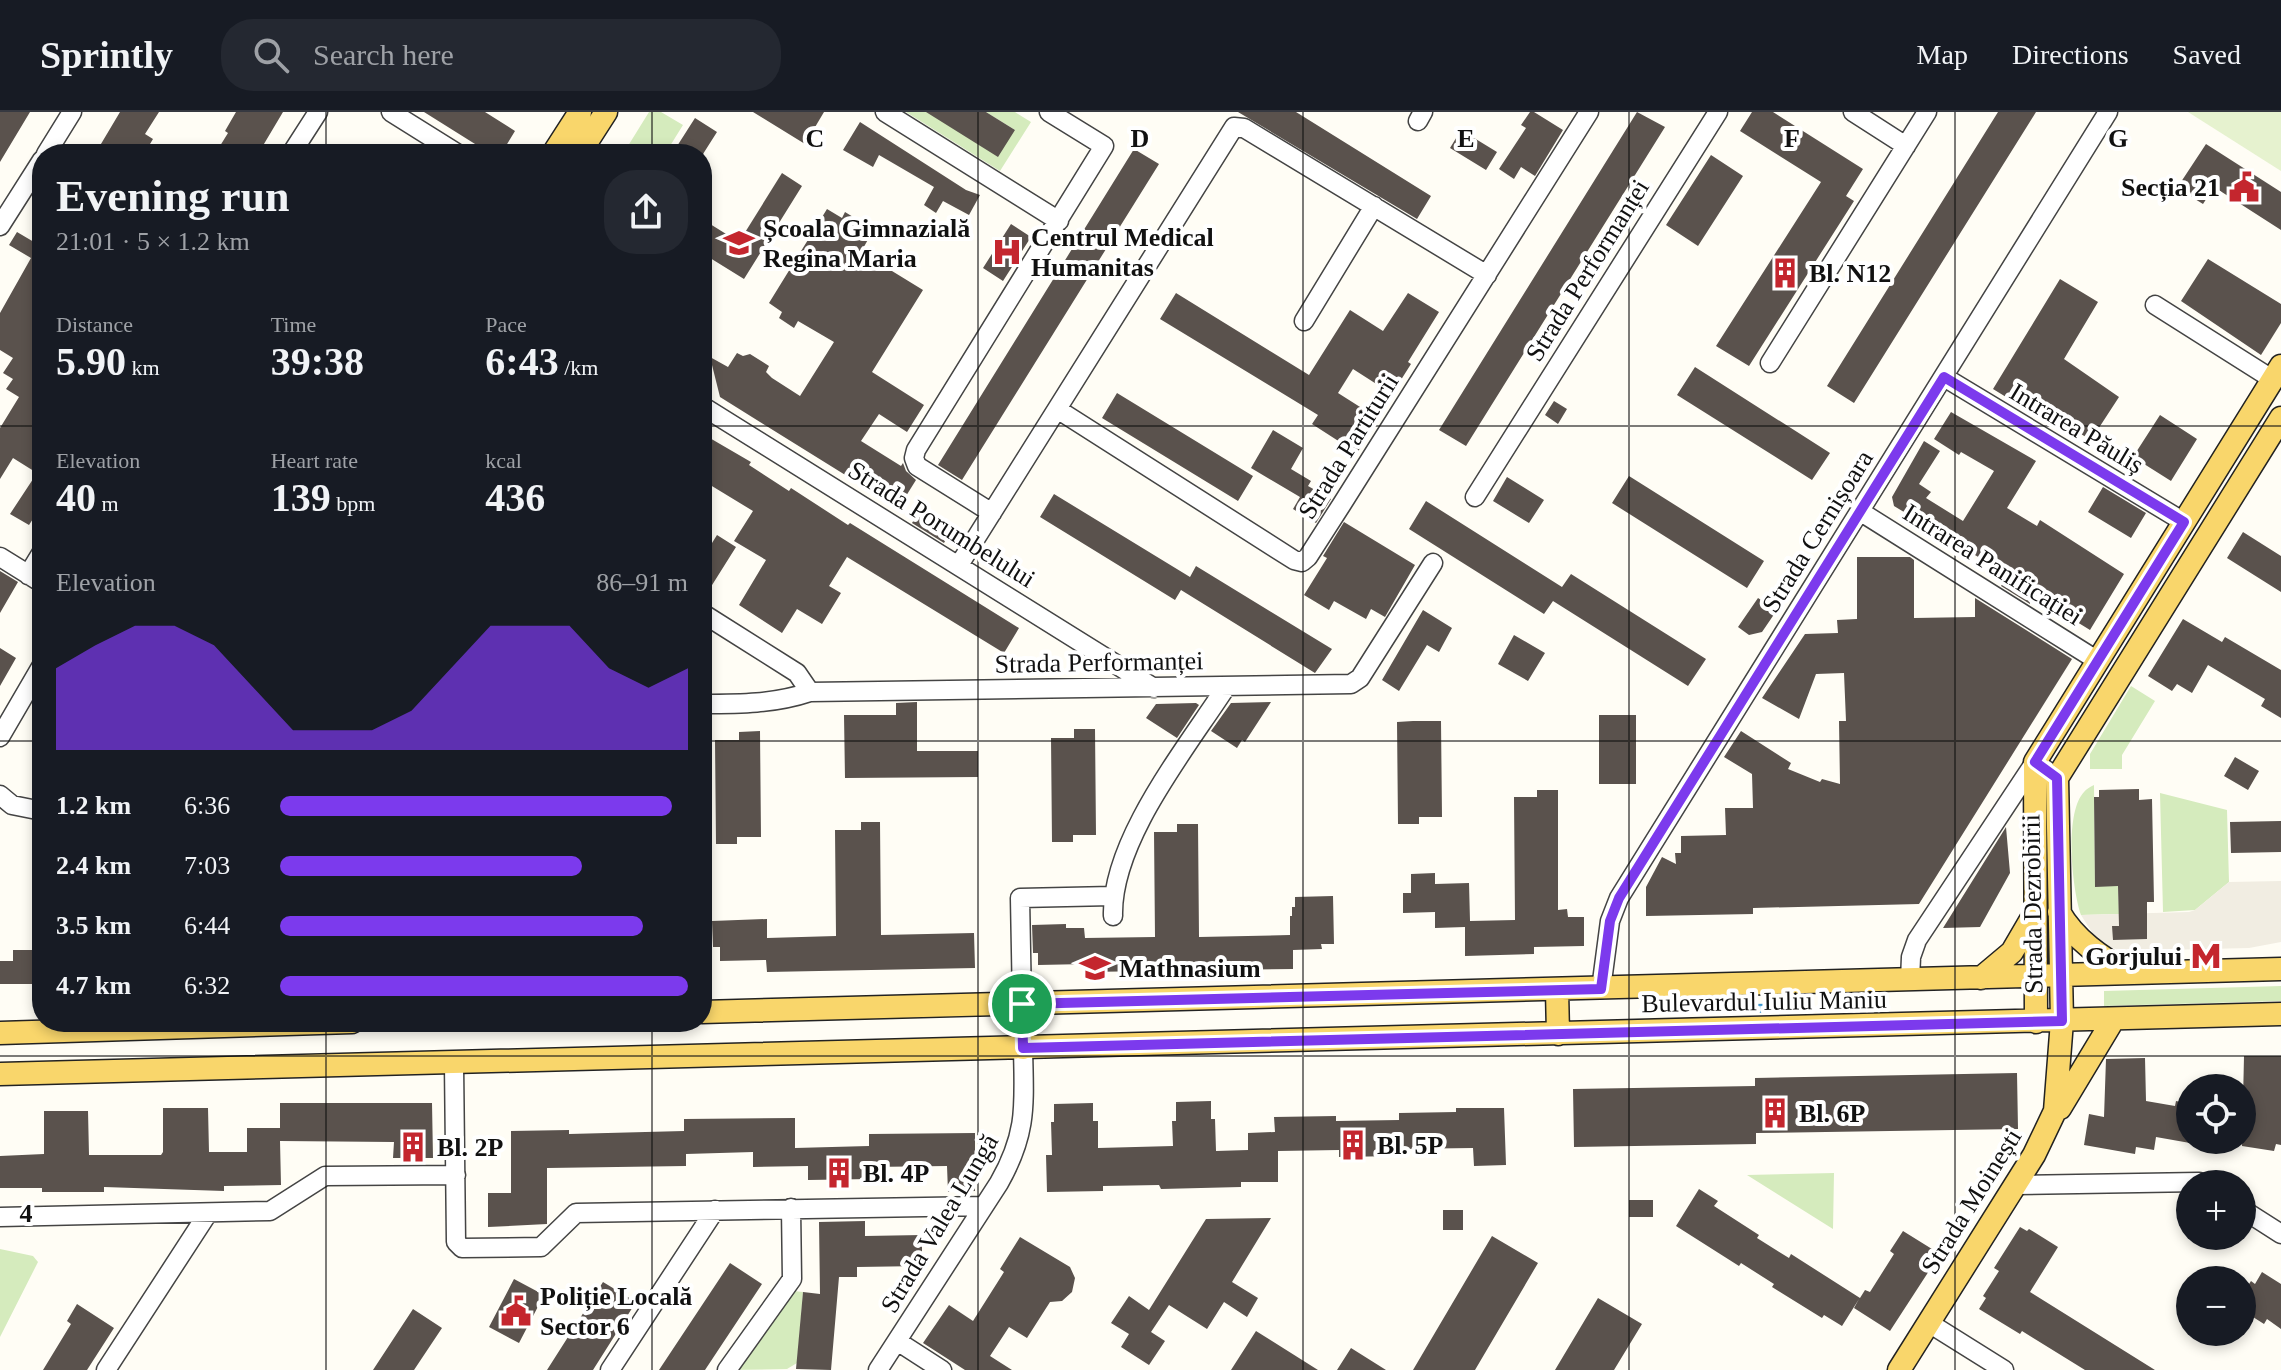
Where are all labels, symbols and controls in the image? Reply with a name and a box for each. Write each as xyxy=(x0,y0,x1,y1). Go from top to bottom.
search box xyxy=(221,19,781,91)
icon: search xyxy=(249,33,293,77)
text: Sprintly xyxy=(40,34,173,76)
text: Search here xyxy=(313,38,454,71)
text: Map xyxy=(1917,39,1968,70)
text: Directions xyxy=(2012,39,2129,70)
text: Saved xyxy=(2173,39,2241,70)
text: C xyxy=(806,124,824,153)
text: D xyxy=(1131,124,1149,153)
text: E xyxy=(1457,124,1475,153)
text: F xyxy=(1784,124,1800,153)
text: G xyxy=(2108,124,2128,153)
button: share xyxy=(604,170,688,254)
public building icon: Secția 21 xyxy=(2227,170,2261,204)
text: Evening run xyxy=(56,172,290,221)
place label: Secția 21 xyxy=(2121,173,2220,203)
street label: Strada Performanței xyxy=(1520,174,1655,366)
place label: Școala Gimnazială Regina Maria xyxy=(763,214,970,273)
place label: Centrul Medical Humanitas xyxy=(1031,223,1214,282)
school or university icon: Școala Gimnazială Regina Maria xyxy=(722,226,756,260)
text: 21:01 · 5 × 1.2 km xyxy=(56,227,250,256)
hospital icon: Centrul Medical Humanitas xyxy=(990,235,1024,269)
building icon: Bl. N12 xyxy=(1768,256,1802,290)
place label: Bl. N12 xyxy=(1809,259,1891,288)
text: Distance xyxy=(56,312,133,337)
text: Time xyxy=(271,312,316,337)
text: Pace xyxy=(485,312,527,337)
text: 5.90 xyxy=(56,339,126,384)
text: 39:38 xyxy=(271,339,364,384)
text: 6:43 xyxy=(485,339,559,384)
text: km xyxy=(126,355,160,380)
text: /km xyxy=(559,355,598,380)
street label: Strada Partiturii xyxy=(1292,368,1405,524)
street label: Intrarea Păuliș xyxy=(2005,377,2149,480)
street label: Strada Cernișoara xyxy=(1756,445,1879,618)
text: Elevation xyxy=(56,448,140,473)
text: Heart rate xyxy=(271,448,358,473)
text: kcal xyxy=(485,448,522,473)
street label: Strada Porumbelului xyxy=(843,455,1040,594)
text: 40 xyxy=(56,475,96,520)
text: 139 xyxy=(271,475,331,520)
text: 436 xyxy=(485,475,545,520)
text: m xyxy=(96,491,119,516)
text: bpm xyxy=(331,491,375,516)
street label: Intrarea Panificației xyxy=(1898,498,2088,631)
text: Elevation xyxy=(56,568,156,597)
text: 86–91 m xyxy=(596,568,688,597)
street label: Strada Performanței xyxy=(994,646,1204,679)
text: 1.2 km xyxy=(56,791,131,820)
text: 6:36 xyxy=(184,791,230,820)
street label: Strada Dezrobirii xyxy=(2016,814,2049,994)
text: 2.4 km xyxy=(56,851,131,880)
text: 7:03 xyxy=(184,851,230,880)
text: 3.5 km xyxy=(56,911,131,940)
text: 6:44 xyxy=(184,911,230,940)
metro station icon: Gorjului xyxy=(2189,939,2223,973)
place label: Gorjului xyxy=(2085,942,2182,971)
school or university icon: Mathnasium xyxy=(1078,951,1112,985)
place label: Mathnasium xyxy=(1119,954,1261,983)
pin xyxy=(988,970,1056,1038)
text: 4.7 km xyxy=(56,971,131,1000)
text: 6:32 xyxy=(184,971,230,1000)
icon: arrive xyxy=(1000,982,1044,1026)
street label: Bulevardul Iuliu Maniu xyxy=(1641,985,1887,1018)
map controls xyxy=(2176,1074,2256,1346)
button: locate xyxy=(2176,1074,2256,1154)
building icon: Bl. 6P xyxy=(1758,1096,1792,1130)
place label: Bl. 6P xyxy=(1799,1099,1866,1128)
street label: Strada Moinești xyxy=(1915,1123,2028,1279)
street label: Strada Valea Lungă xyxy=(875,1128,1004,1318)
building icon: Bl. 5P xyxy=(1336,1128,1370,1162)
building icon: Bl. 2P xyxy=(396,1130,430,1164)
place label: Bl. 5P xyxy=(1377,1131,1444,1160)
place label: Bl. 2P xyxy=(437,1133,504,1162)
building icon: Bl. 4P xyxy=(822,1156,856,1190)
place label: Bl. 4P xyxy=(863,1159,930,1188)
button: + xyxy=(2176,1170,2256,1250)
text: 4 xyxy=(20,1199,33,1228)
button: − xyxy=(2176,1266,2256,1346)
place label: Poliție Locală Sector 6 xyxy=(540,1282,692,1341)
public building icon: Poliție Locală Sector 6 xyxy=(499,1294,533,1328)

